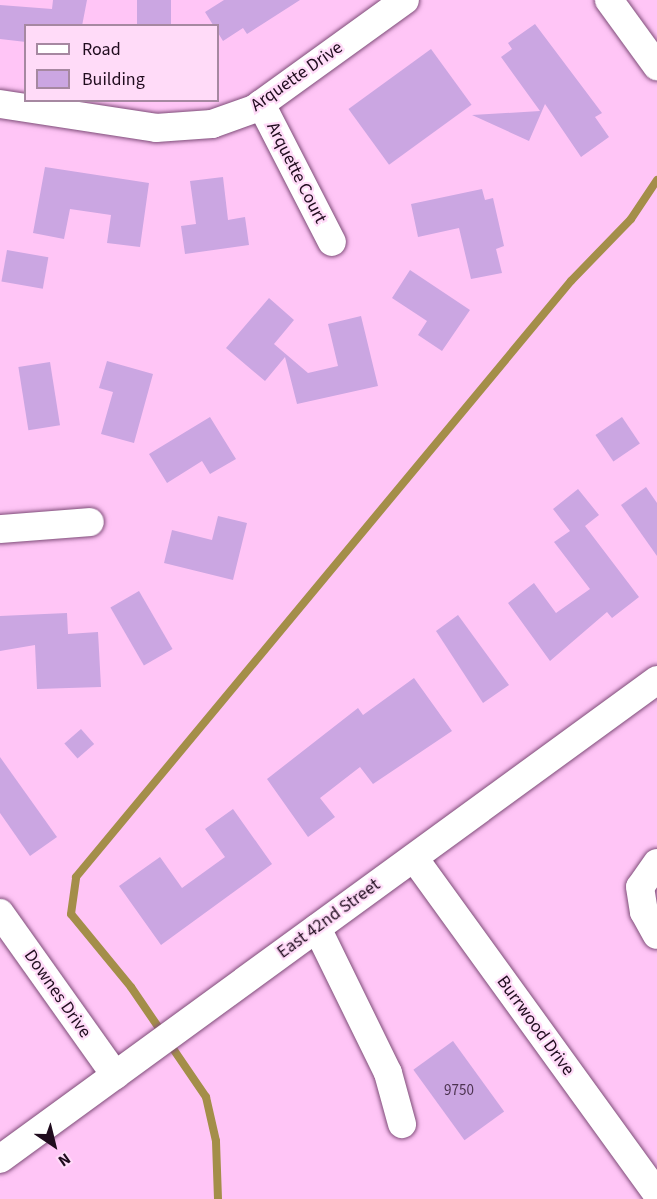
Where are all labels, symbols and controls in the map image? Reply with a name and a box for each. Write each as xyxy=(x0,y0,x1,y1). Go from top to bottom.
legend xyxy=(24,24,219,102)
text: Road xyxy=(82,37,121,62)
street label: Arquette Drive xyxy=(247,37,347,117)
text: Building xyxy=(82,67,145,92)
street label: Arquette Court xyxy=(261,119,331,227)
street label: East 42nd Street xyxy=(273,874,385,964)
street label: Downes Drive xyxy=(19,946,95,1042)
street label: Burrwood Drive xyxy=(492,972,578,1080)
house number: 9750 xyxy=(444,1082,474,1100)
north arrow xyxy=(24,1115,84,1175)
text: N xyxy=(54,1148,75,1172)

